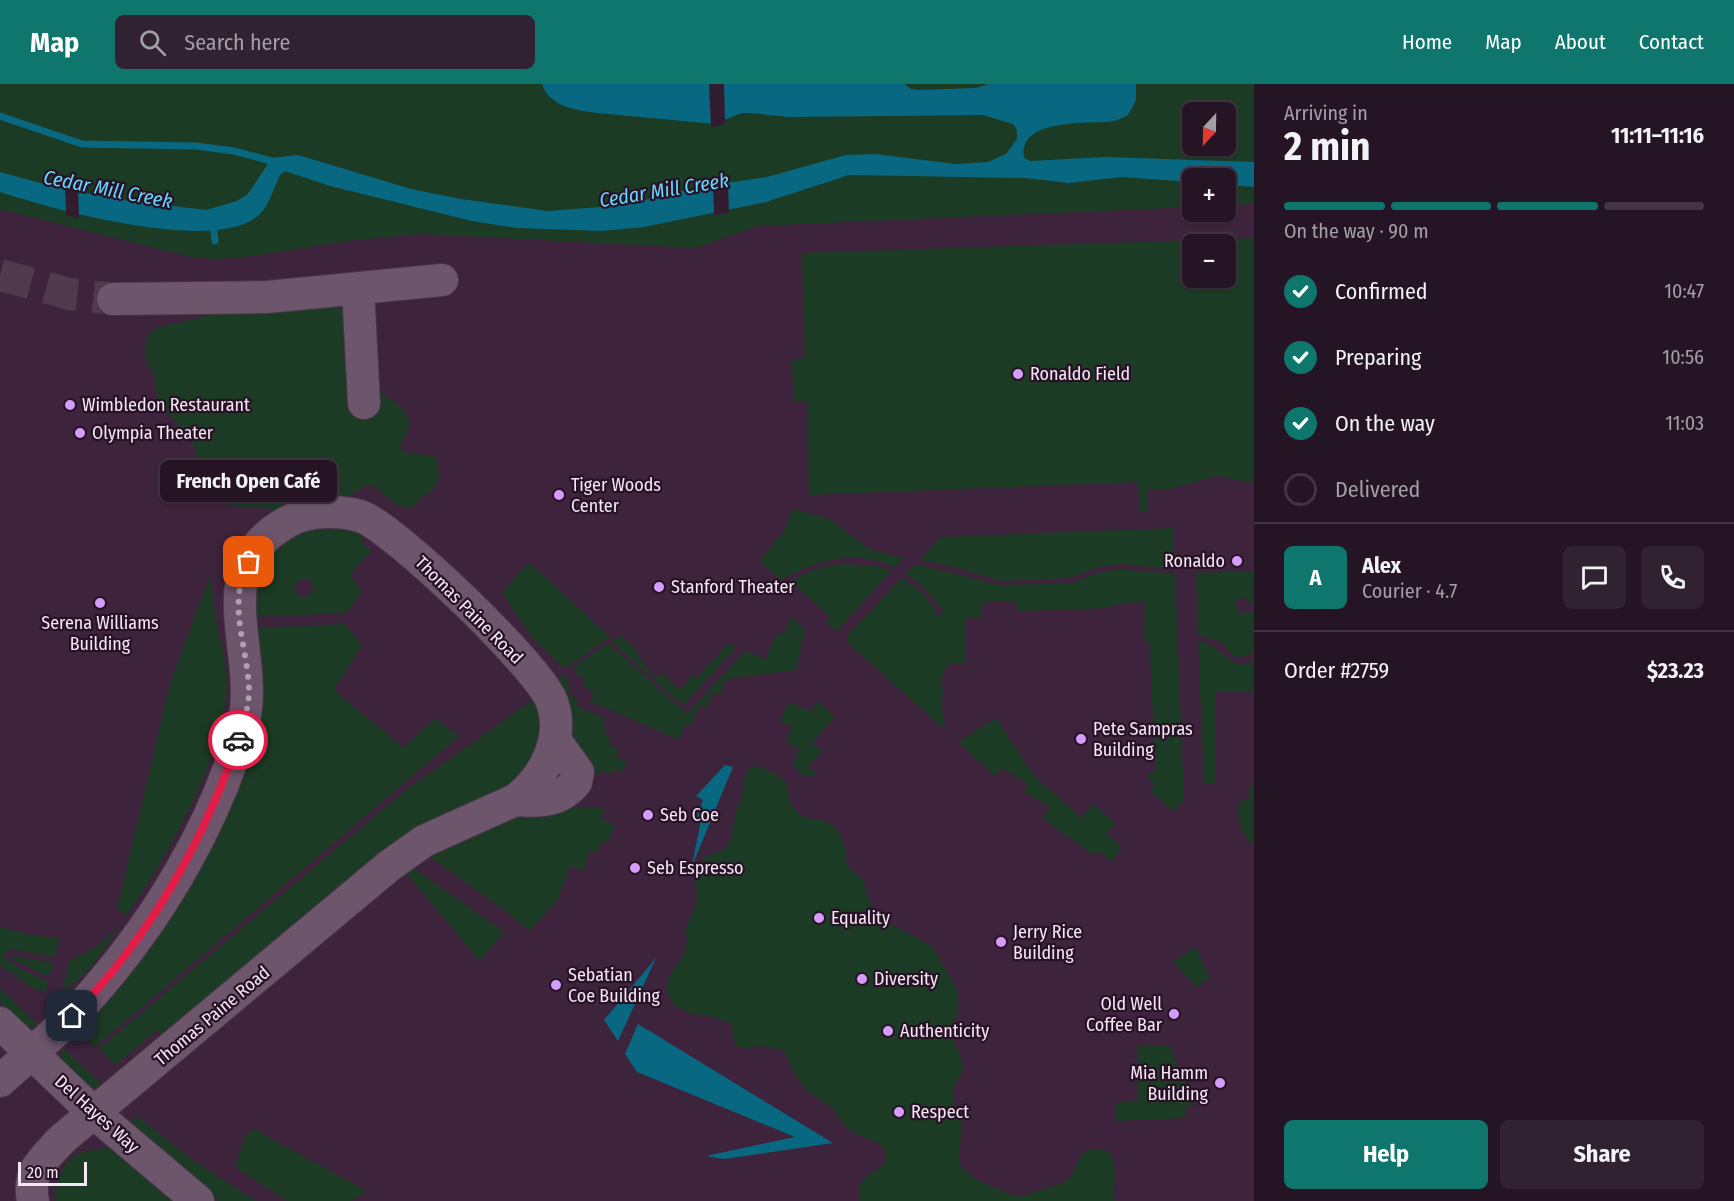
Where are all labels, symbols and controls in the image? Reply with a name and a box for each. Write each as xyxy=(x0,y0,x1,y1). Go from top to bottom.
search box xyxy=(115,15,535,69)
text: Map xyxy=(30,26,79,59)
icon: search xyxy=(136,26,169,59)
text: Search here xyxy=(184,29,290,56)
text: Home xyxy=(1402,29,1452,55)
text: Map xyxy=(1485,29,1522,55)
text: About xyxy=(1555,29,1606,55)
text: Contact xyxy=(1639,29,1704,55)
text: Arriving in xyxy=(1284,101,1368,125)
north arrow xyxy=(1182,102,1236,156)
map controls xyxy=(1182,102,1236,288)
text: 11:11–11:16 xyxy=(1611,122,1704,149)
text: 2 min xyxy=(1284,124,1370,170)
water label: Cedar Mill Creek xyxy=(41,165,175,213)
water label: Cedar Mill Creek xyxy=(598,168,731,212)
button: + xyxy=(1182,168,1236,222)
text: On the way · 90 m xyxy=(1284,219,1429,243)
button: − xyxy=(1182,234,1236,288)
icon: check xyxy=(1284,275,1317,308)
text: Confirmed xyxy=(1335,278,1428,305)
text: 10:47 xyxy=(1664,279,1704,303)
icon: check xyxy=(1284,341,1317,374)
text: Preparing xyxy=(1335,344,1421,371)
text: 10:56 xyxy=(1662,345,1704,369)
place label: Ronaldo Field xyxy=(1030,363,1130,385)
marker: Ronaldo Field xyxy=(1011,367,1025,381)
place label: Wimbledon Restaurant xyxy=(82,394,250,416)
marker: Wimbledon Restaurant xyxy=(63,398,77,412)
icon: check xyxy=(1284,407,1317,440)
text: On the way xyxy=(1335,410,1435,437)
text: 11:03 xyxy=(1665,411,1704,435)
place label: Olympia Theater xyxy=(92,422,214,444)
marker: Olympia Theater xyxy=(73,426,87,440)
callout: French Open Café xyxy=(160,460,338,502)
text: French Open Café xyxy=(177,469,320,493)
place label: Tiger Woods Center xyxy=(571,474,661,517)
text: Delivered xyxy=(1335,476,1420,503)
marker: Tiger Woods Center xyxy=(552,488,566,502)
pin xyxy=(223,536,274,587)
icon: bag xyxy=(232,545,265,578)
button: chat xyxy=(1563,546,1626,609)
button: phone xyxy=(1641,546,1704,609)
place label: Ronaldo xyxy=(1164,550,1225,572)
street label: Thomas Paine Road xyxy=(410,551,528,669)
text: Alex xyxy=(1362,552,1401,579)
marker: Ronaldo xyxy=(1230,554,1244,568)
text: A xyxy=(1310,564,1321,591)
place label: Stanford Theater xyxy=(671,576,795,598)
text: Courier · 4.7 xyxy=(1362,579,1457,603)
marker: Stanford Theater xyxy=(652,580,666,594)
marker: Serena Williams Building xyxy=(93,596,107,610)
place label: Serena Williams Building xyxy=(41,612,159,655)
text: Order #2759 xyxy=(1284,657,1389,684)
text: $23.23 xyxy=(1647,657,1704,684)
courier xyxy=(208,710,268,770)
place label: Pete Sampras Building xyxy=(1093,718,1193,761)
icon: car xyxy=(222,724,255,757)
marker: Pete Sampras Building xyxy=(1074,732,1088,746)
place label: Seb Coe xyxy=(660,804,719,826)
marker: Seb Coe xyxy=(641,808,655,822)
place label: Seb Espresso xyxy=(647,857,744,879)
marker: Seb Espresso xyxy=(628,861,642,875)
place label: Equality xyxy=(831,907,890,929)
marker: Equality xyxy=(812,911,826,925)
place label: Jerry Rice Building xyxy=(1013,921,1082,964)
marker: Jerry Rice Building xyxy=(994,935,1008,949)
street label: Thomas Paine Road xyxy=(150,961,274,1071)
place label: Sebatian Coe Building xyxy=(568,964,661,1007)
place label: Diversity xyxy=(874,968,938,990)
marker: Diversity xyxy=(855,972,869,986)
marker: Sebatian Coe Building xyxy=(549,978,563,992)
pin xyxy=(46,990,97,1041)
place label: Old Well Coffee Bar xyxy=(1086,993,1163,1036)
icon: home xyxy=(55,999,88,1032)
marker: Old Well Coffee Bar xyxy=(1167,1007,1181,1021)
place label: Authenticity xyxy=(900,1020,989,1042)
marker: Authenticity xyxy=(881,1024,895,1038)
place label: Mia Hamm Building xyxy=(1130,1062,1209,1105)
street label: Del Hayes Way xyxy=(50,1070,144,1158)
marker: Mia Hamm Building xyxy=(1213,1076,1227,1090)
place label: Respect xyxy=(911,1101,969,1123)
marker: Respect xyxy=(892,1105,906,1119)
button: Help xyxy=(1284,1120,1488,1189)
button: Share xyxy=(1500,1120,1704,1189)
scale bar xyxy=(18,1159,87,1186)
text: 20 m xyxy=(27,1163,58,1182)

